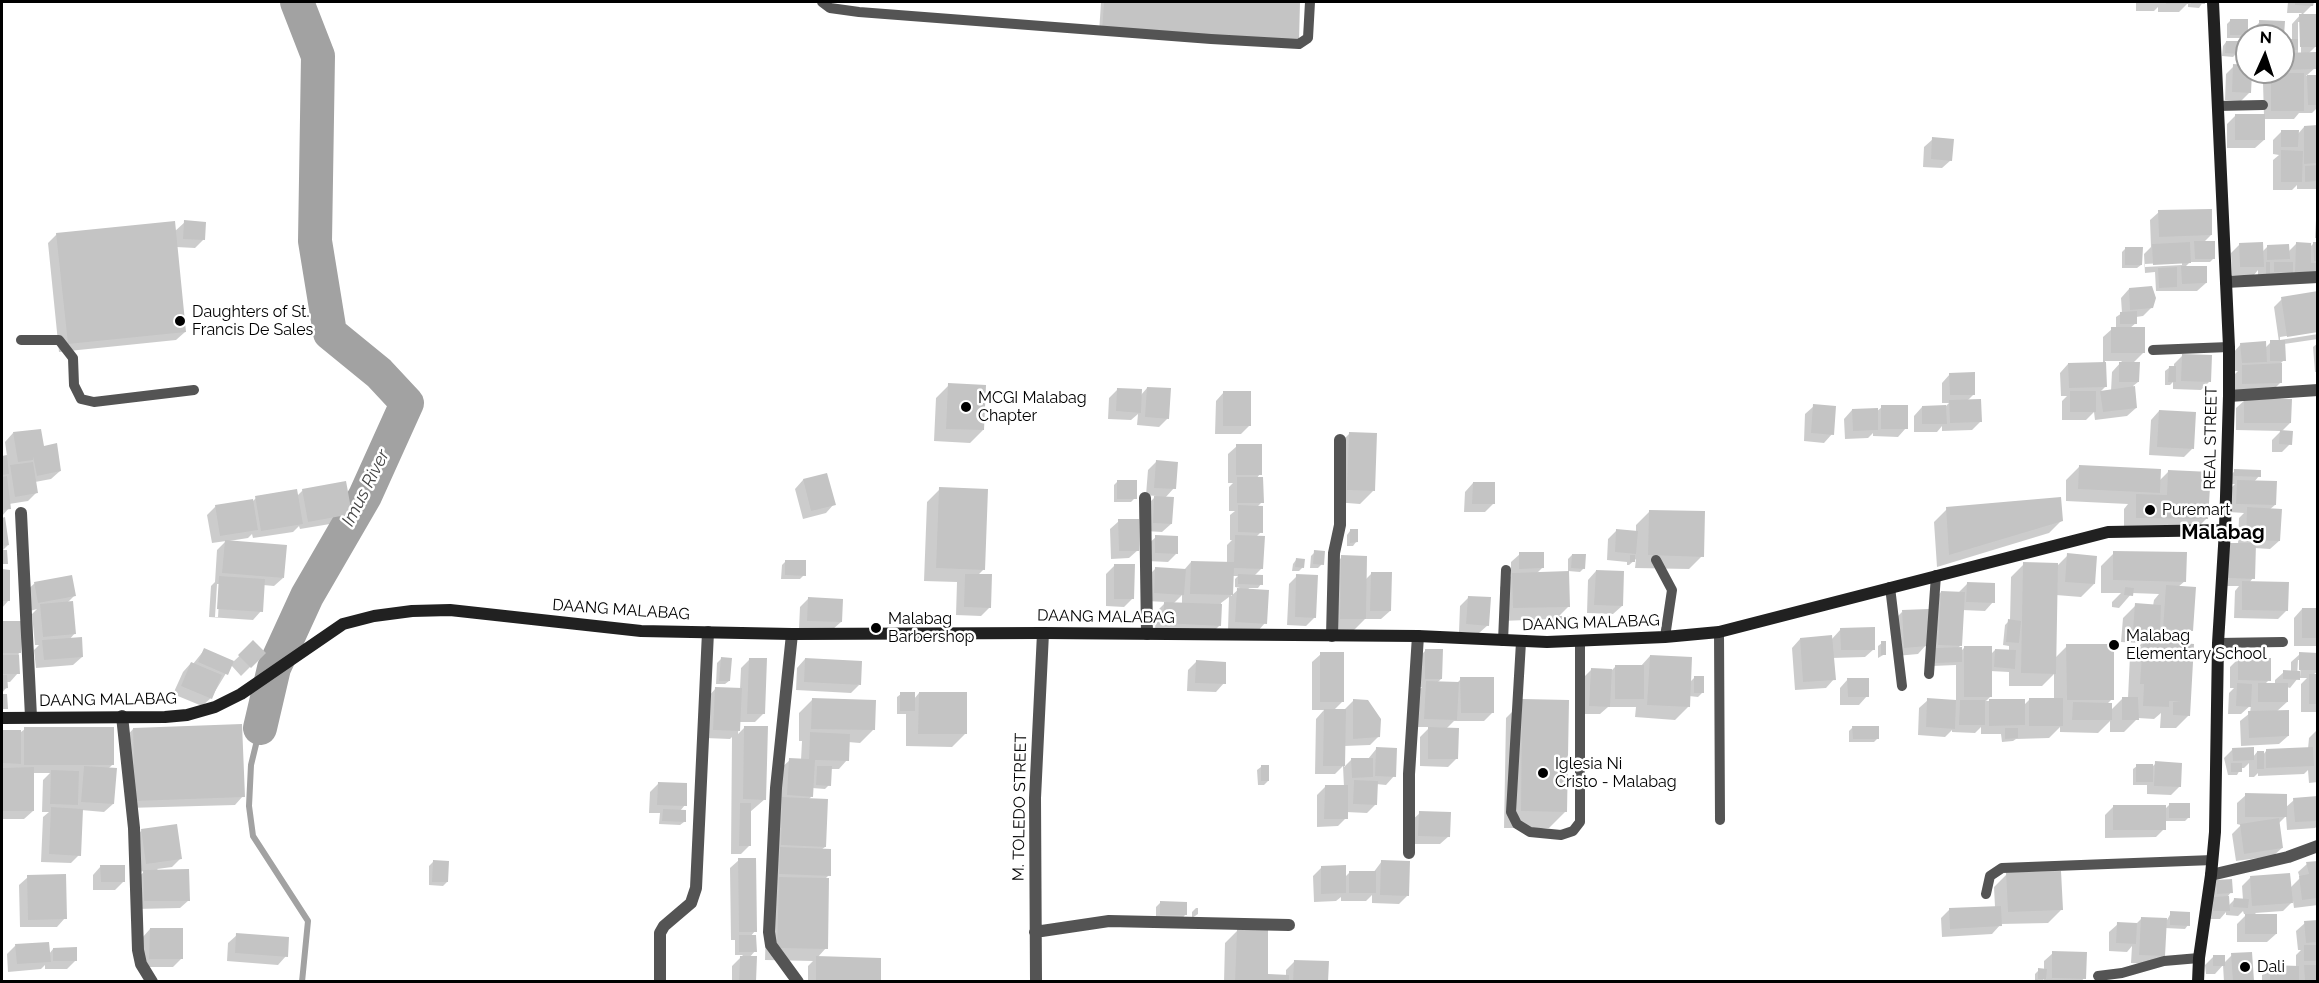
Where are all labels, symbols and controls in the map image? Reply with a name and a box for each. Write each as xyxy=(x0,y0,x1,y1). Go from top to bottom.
north arrow xyxy=(2235,24,2295,84)
text: N xyxy=(2259,28,2272,47)
place label: Daughters of St. Francis De Sales xyxy=(192,302,313,340)
marker: Daughters of St. Francis De Sales xyxy=(173,314,187,328)
street label: REAL STREET xyxy=(2200,386,2222,490)
place label: MCGI Malabag Chapter xyxy=(978,388,1087,426)
marker: MCGI Malabag Chapter xyxy=(959,400,973,414)
water label: Imus River xyxy=(338,446,394,530)
place label: Puremart xyxy=(2162,500,2231,520)
marker: Puremart xyxy=(2143,503,2157,517)
district label: Malabag xyxy=(2181,521,2265,545)
street label: DAANG MALABAG xyxy=(552,596,690,624)
street label: DAANG MALABAG xyxy=(1037,606,1175,628)
place label: Malabag Barbershop xyxy=(888,609,974,647)
street label: DAANG MALABAG xyxy=(1522,611,1660,635)
marker: Malabag Barbershop xyxy=(869,621,883,635)
place label: Malabag Elementary School xyxy=(2126,626,2266,664)
marker: Malabag Elementary School xyxy=(2107,638,2121,652)
street label: DAANG MALABAG xyxy=(39,689,177,711)
street label: M. TOLEDO STREET xyxy=(1009,733,1031,881)
place label: Iglesia Ni Cristo - Malabag xyxy=(1555,754,1677,792)
marker: Iglesia Ni Cristo - Malabag xyxy=(1536,766,1550,780)
place label: Dali xyxy=(2257,957,2285,977)
marker: Dali xyxy=(2238,960,2252,974)

